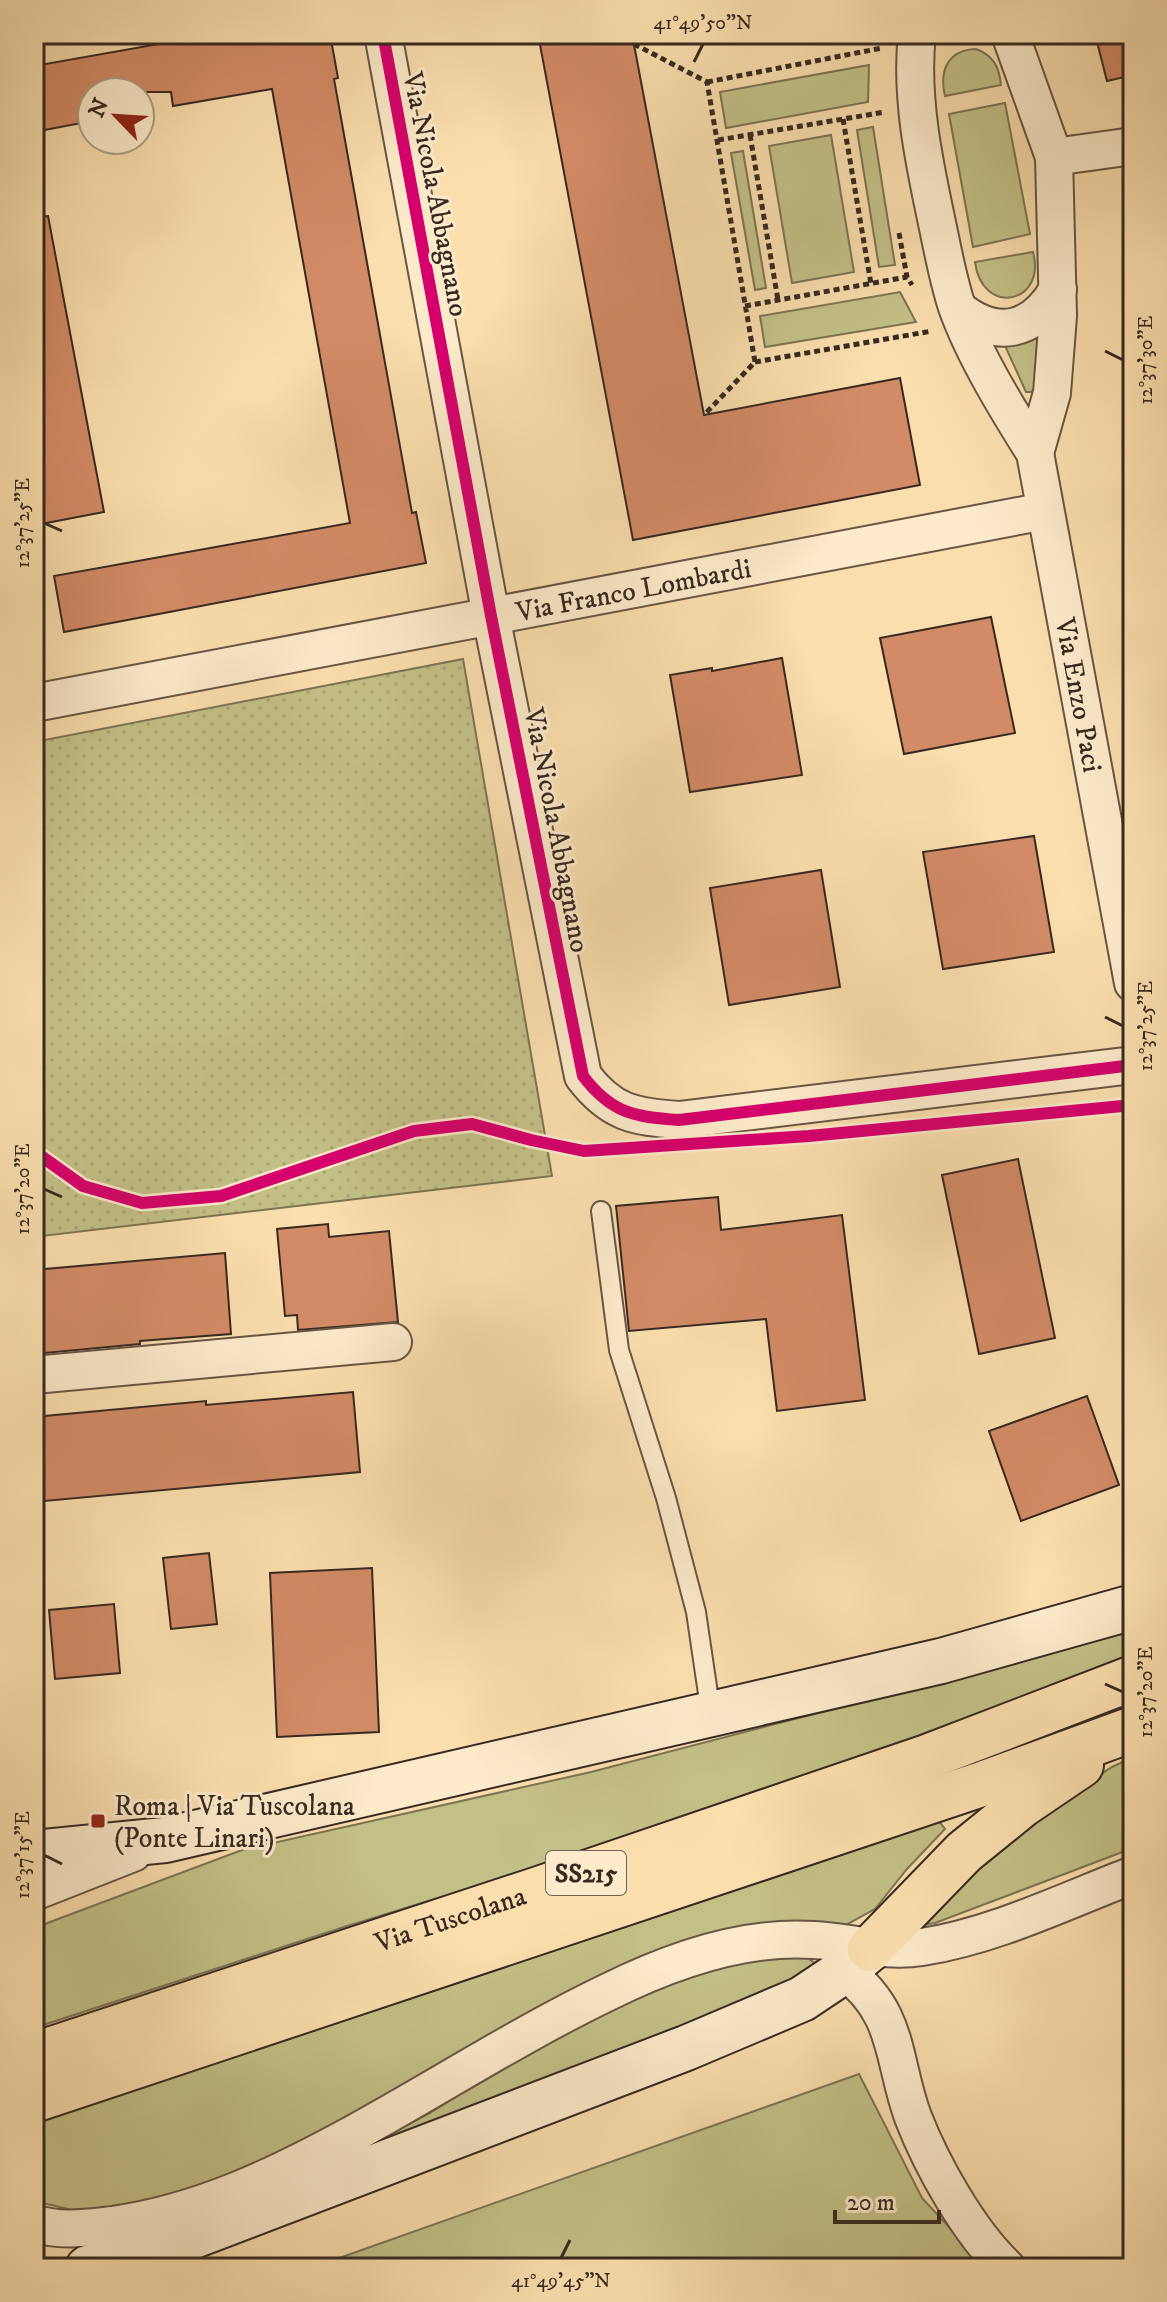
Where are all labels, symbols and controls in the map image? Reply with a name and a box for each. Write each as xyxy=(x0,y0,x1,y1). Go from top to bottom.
text: 41°49'50"N xyxy=(654,11,752,36)
street label: Via Nicola Abbagnano xyxy=(394,68,476,319)
north arrow xyxy=(76,76,156,156)
text: N xyxy=(83,94,115,122)
text: 12°37'30"E xyxy=(1134,316,1159,405)
text: 12°37'25"E xyxy=(11,478,36,568)
street label: Via Franco Lombardi xyxy=(512,551,754,630)
street label: Via Enzo Paci xyxy=(1047,614,1110,775)
street label: Via Nicola Abbagnano xyxy=(515,704,597,955)
text: 12°37'25"E xyxy=(1134,981,1159,1071)
text: 12°37'20"E xyxy=(11,1143,36,1235)
text: 12°37'20"E xyxy=(1134,1646,1159,1738)
place label: Roma | Via Tuscolana (Ponte Linari) xyxy=(114,1789,355,1856)
text: 12°37'15"E xyxy=(11,1811,36,1899)
marker: Roma | Via Tuscolana (Ponte Linari) xyxy=(89,1812,107,1830)
road number: SS215 xyxy=(546,1851,626,1895)
street label: Via Tuscolana xyxy=(370,1878,531,1961)
scale bar xyxy=(835,2174,939,2224)
text: 20 m xyxy=(847,2188,895,2218)
text: 41°49'45"N xyxy=(511,2269,611,2294)

